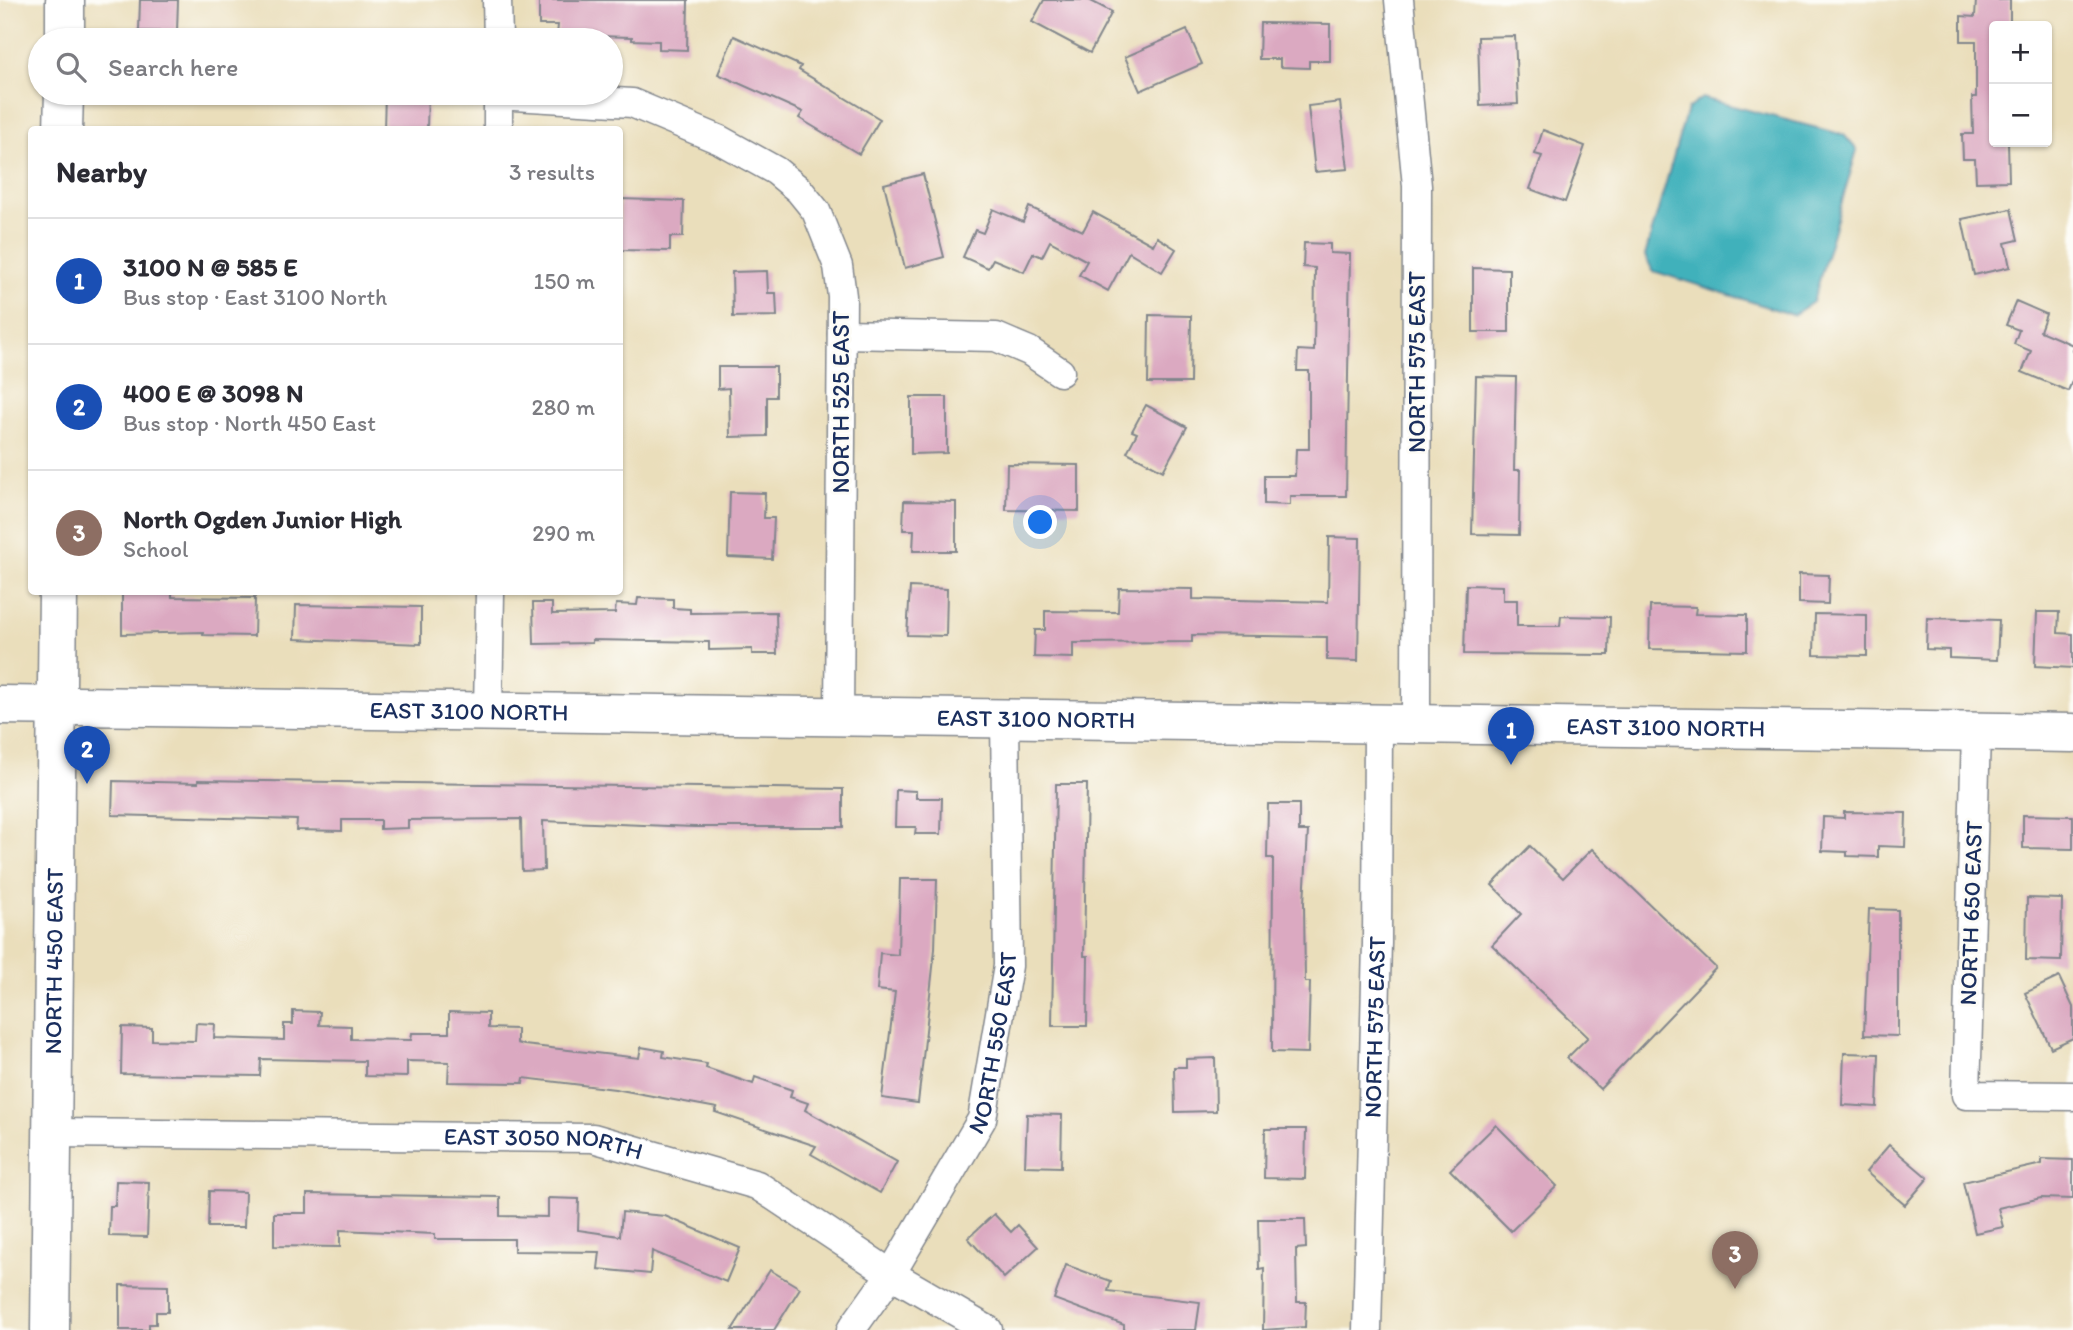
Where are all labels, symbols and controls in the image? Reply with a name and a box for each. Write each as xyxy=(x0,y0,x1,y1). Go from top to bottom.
map controls xyxy=(1989,21,2052,147)
button: + xyxy=(1989,21,2052,84)
search box xyxy=(28,28,623,105)
icon: search xyxy=(52,48,90,86)
text: Search here xyxy=(108,51,238,83)
button: − xyxy=(1989,84,2052,147)
text: Nearby xyxy=(56,153,147,190)
text: 3 results xyxy=(509,158,595,186)
text: 3100 N @ 585 E xyxy=(123,251,298,283)
text: 1 xyxy=(74,267,84,295)
text: 150 m xyxy=(534,267,595,295)
street label: NORTH 575 EAST xyxy=(1402,270,1431,453)
text: Bus stop · East 3100 North xyxy=(123,283,387,311)
street label: NORTH 525 EAST xyxy=(826,310,855,493)
text: 400 E @ 3098 N xyxy=(123,377,304,409)
text: 2 xyxy=(73,393,85,421)
text: 280 m xyxy=(532,393,595,421)
text: Bus stop · North 450 East xyxy=(123,409,376,437)
text: North Ogden Junior High xyxy=(123,503,402,535)
your location xyxy=(1023,505,1057,539)
text: 3 xyxy=(73,519,85,547)
text: 290 m xyxy=(532,519,595,547)
text: School xyxy=(123,535,188,563)
street label: EAST 3100 NORTH xyxy=(369,695,569,727)
street label: EAST 3100 NORTH xyxy=(936,703,1136,734)
pin: 1 xyxy=(1488,707,1534,765)
street label: EAST 3100 NORTH xyxy=(1566,711,1765,743)
pin: 2 xyxy=(64,726,110,784)
street label: NORTH 650 EAST xyxy=(1953,820,1988,1006)
street label: NORTH 450 EAST xyxy=(38,867,69,1055)
street label: NORTH 575 EAST xyxy=(1357,935,1391,1118)
street label: NORTH 550 EAST xyxy=(961,951,1022,1139)
street label: EAST 3050 NORTH xyxy=(444,1122,646,1166)
pin: 3 xyxy=(1712,1231,1758,1289)

